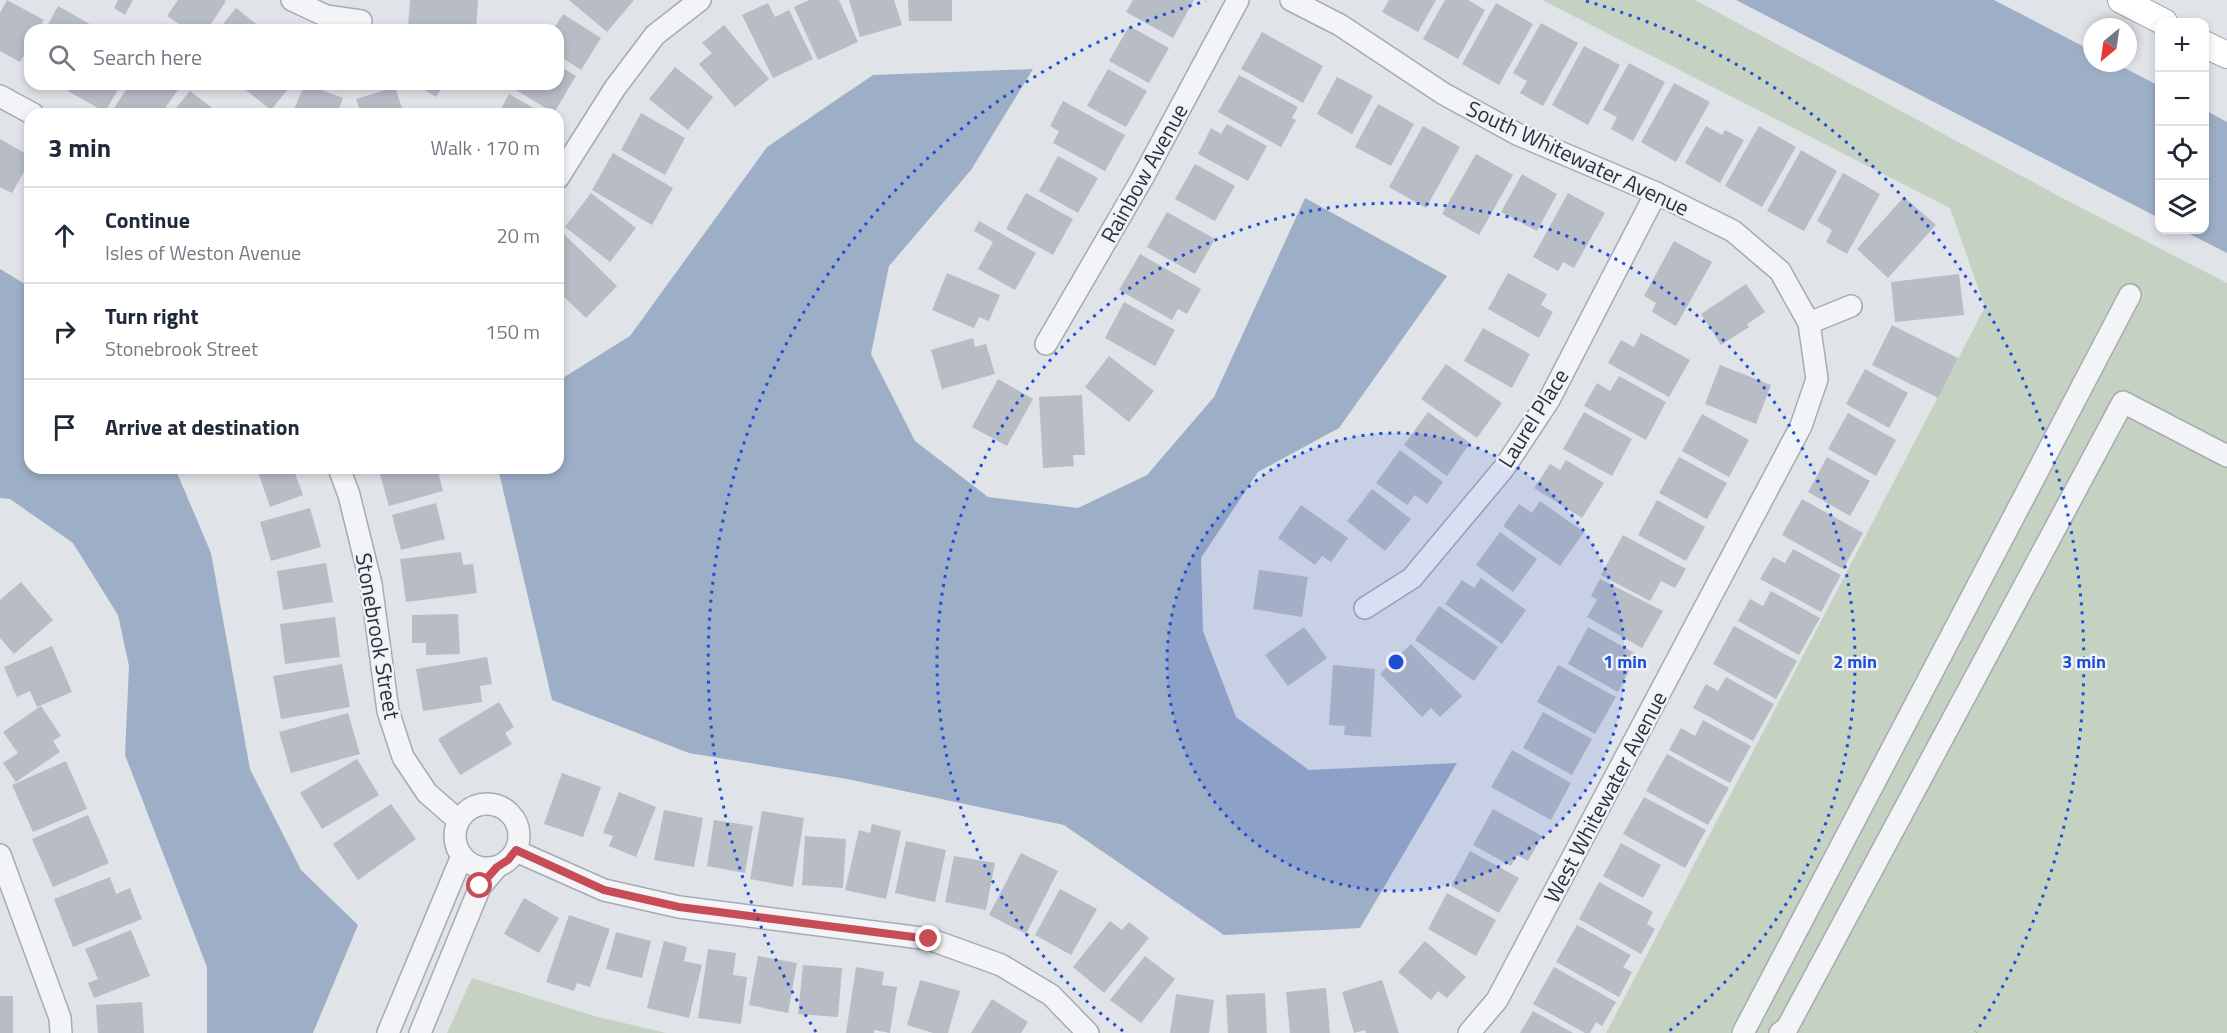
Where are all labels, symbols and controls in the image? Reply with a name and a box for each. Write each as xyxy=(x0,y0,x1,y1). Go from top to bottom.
north arrow xyxy=(2083,18,2137,72)
map controls xyxy=(2155,18,2209,234)
button: + xyxy=(2155,18,2209,72)
search box xyxy=(24,24,564,90)
text: Search here xyxy=(93,40,202,74)
icon: search xyxy=(45,41,78,74)
button: − xyxy=(2155,72,2209,126)
street label: South Whitewater Avenue xyxy=(1461,91,1695,225)
street label: Rainbow Avenue xyxy=(1092,97,1196,249)
button: locate xyxy=(2155,126,2209,180)
text: 3 min xyxy=(48,128,111,167)
text: Walk · 170 m xyxy=(431,132,540,163)
button: layers xyxy=(2155,180,2209,234)
text: Continue xyxy=(105,203,190,237)
icon: ahead xyxy=(48,219,81,252)
text: 20 m xyxy=(496,220,540,251)
text: Isles of Weston Avenue xyxy=(105,237,301,268)
text: Turn right xyxy=(105,299,199,333)
icon: right xyxy=(48,315,81,348)
text: 150 m xyxy=(485,316,540,347)
text: Stonebrook Street xyxy=(105,333,258,364)
street label: Laurel Place xyxy=(1489,362,1577,474)
text: Arrive at destination xyxy=(105,410,300,444)
icon: arrive xyxy=(48,411,81,444)
street label: Stonebrook Street xyxy=(347,550,409,722)
text: 1 min xyxy=(1603,648,1647,675)
text: 2 min xyxy=(1833,648,1877,675)
text: 3 min xyxy=(2062,648,2106,675)
centre of rings xyxy=(1386,652,1406,672)
street label: West Whitewater Avenue xyxy=(1535,685,1675,909)
route start xyxy=(466,872,492,898)
route end xyxy=(915,925,941,951)

